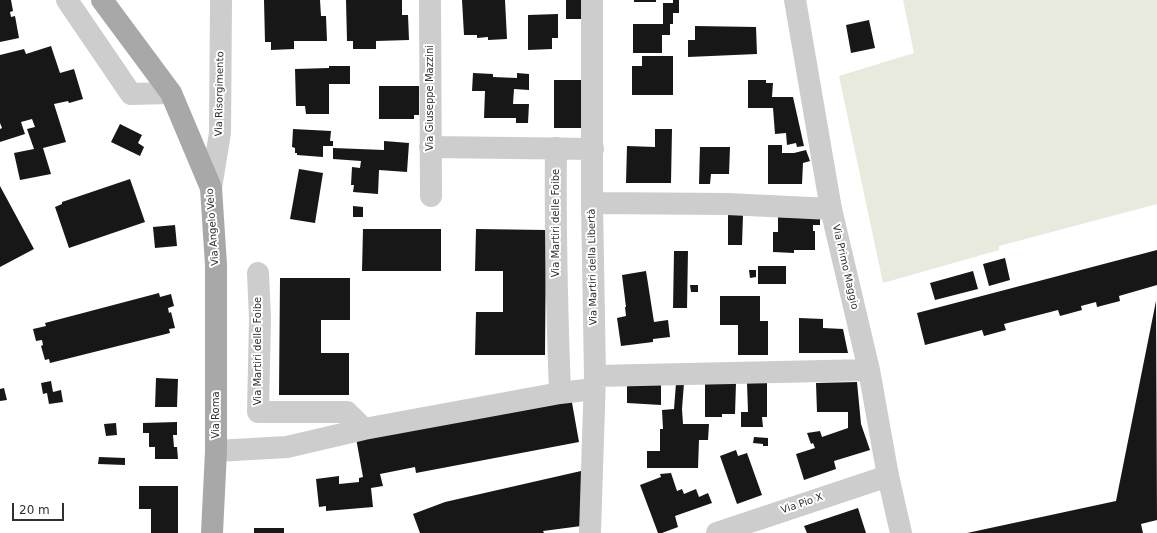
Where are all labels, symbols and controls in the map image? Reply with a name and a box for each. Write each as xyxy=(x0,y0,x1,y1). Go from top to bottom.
street label: Via Giuseppe Mazzini xyxy=(424,45,436,151)
street label: Via Risorgimento xyxy=(213,51,227,137)
street label: Via Martiri delle Foibe xyxy=(550,169,562,277)
street label: Via Angelo Velo xyxy=(204,188,222,266)
street label: Via Martiri della Libertà xyxy=(586,209,600,325)
street label: Via Primo Maggio xyxy=(829,223,861,311)
street label: Via Martiri delle Foibe xyxy=(252,297,264,405)
street label: Via Roma xyxy=(210,391,222,439)
street label: Via Pio X xyxy=(780,491,824,517)
scale bar xyxy=(14,495,66,521)
text: 20 m xyxy=(19,503,50,517)

